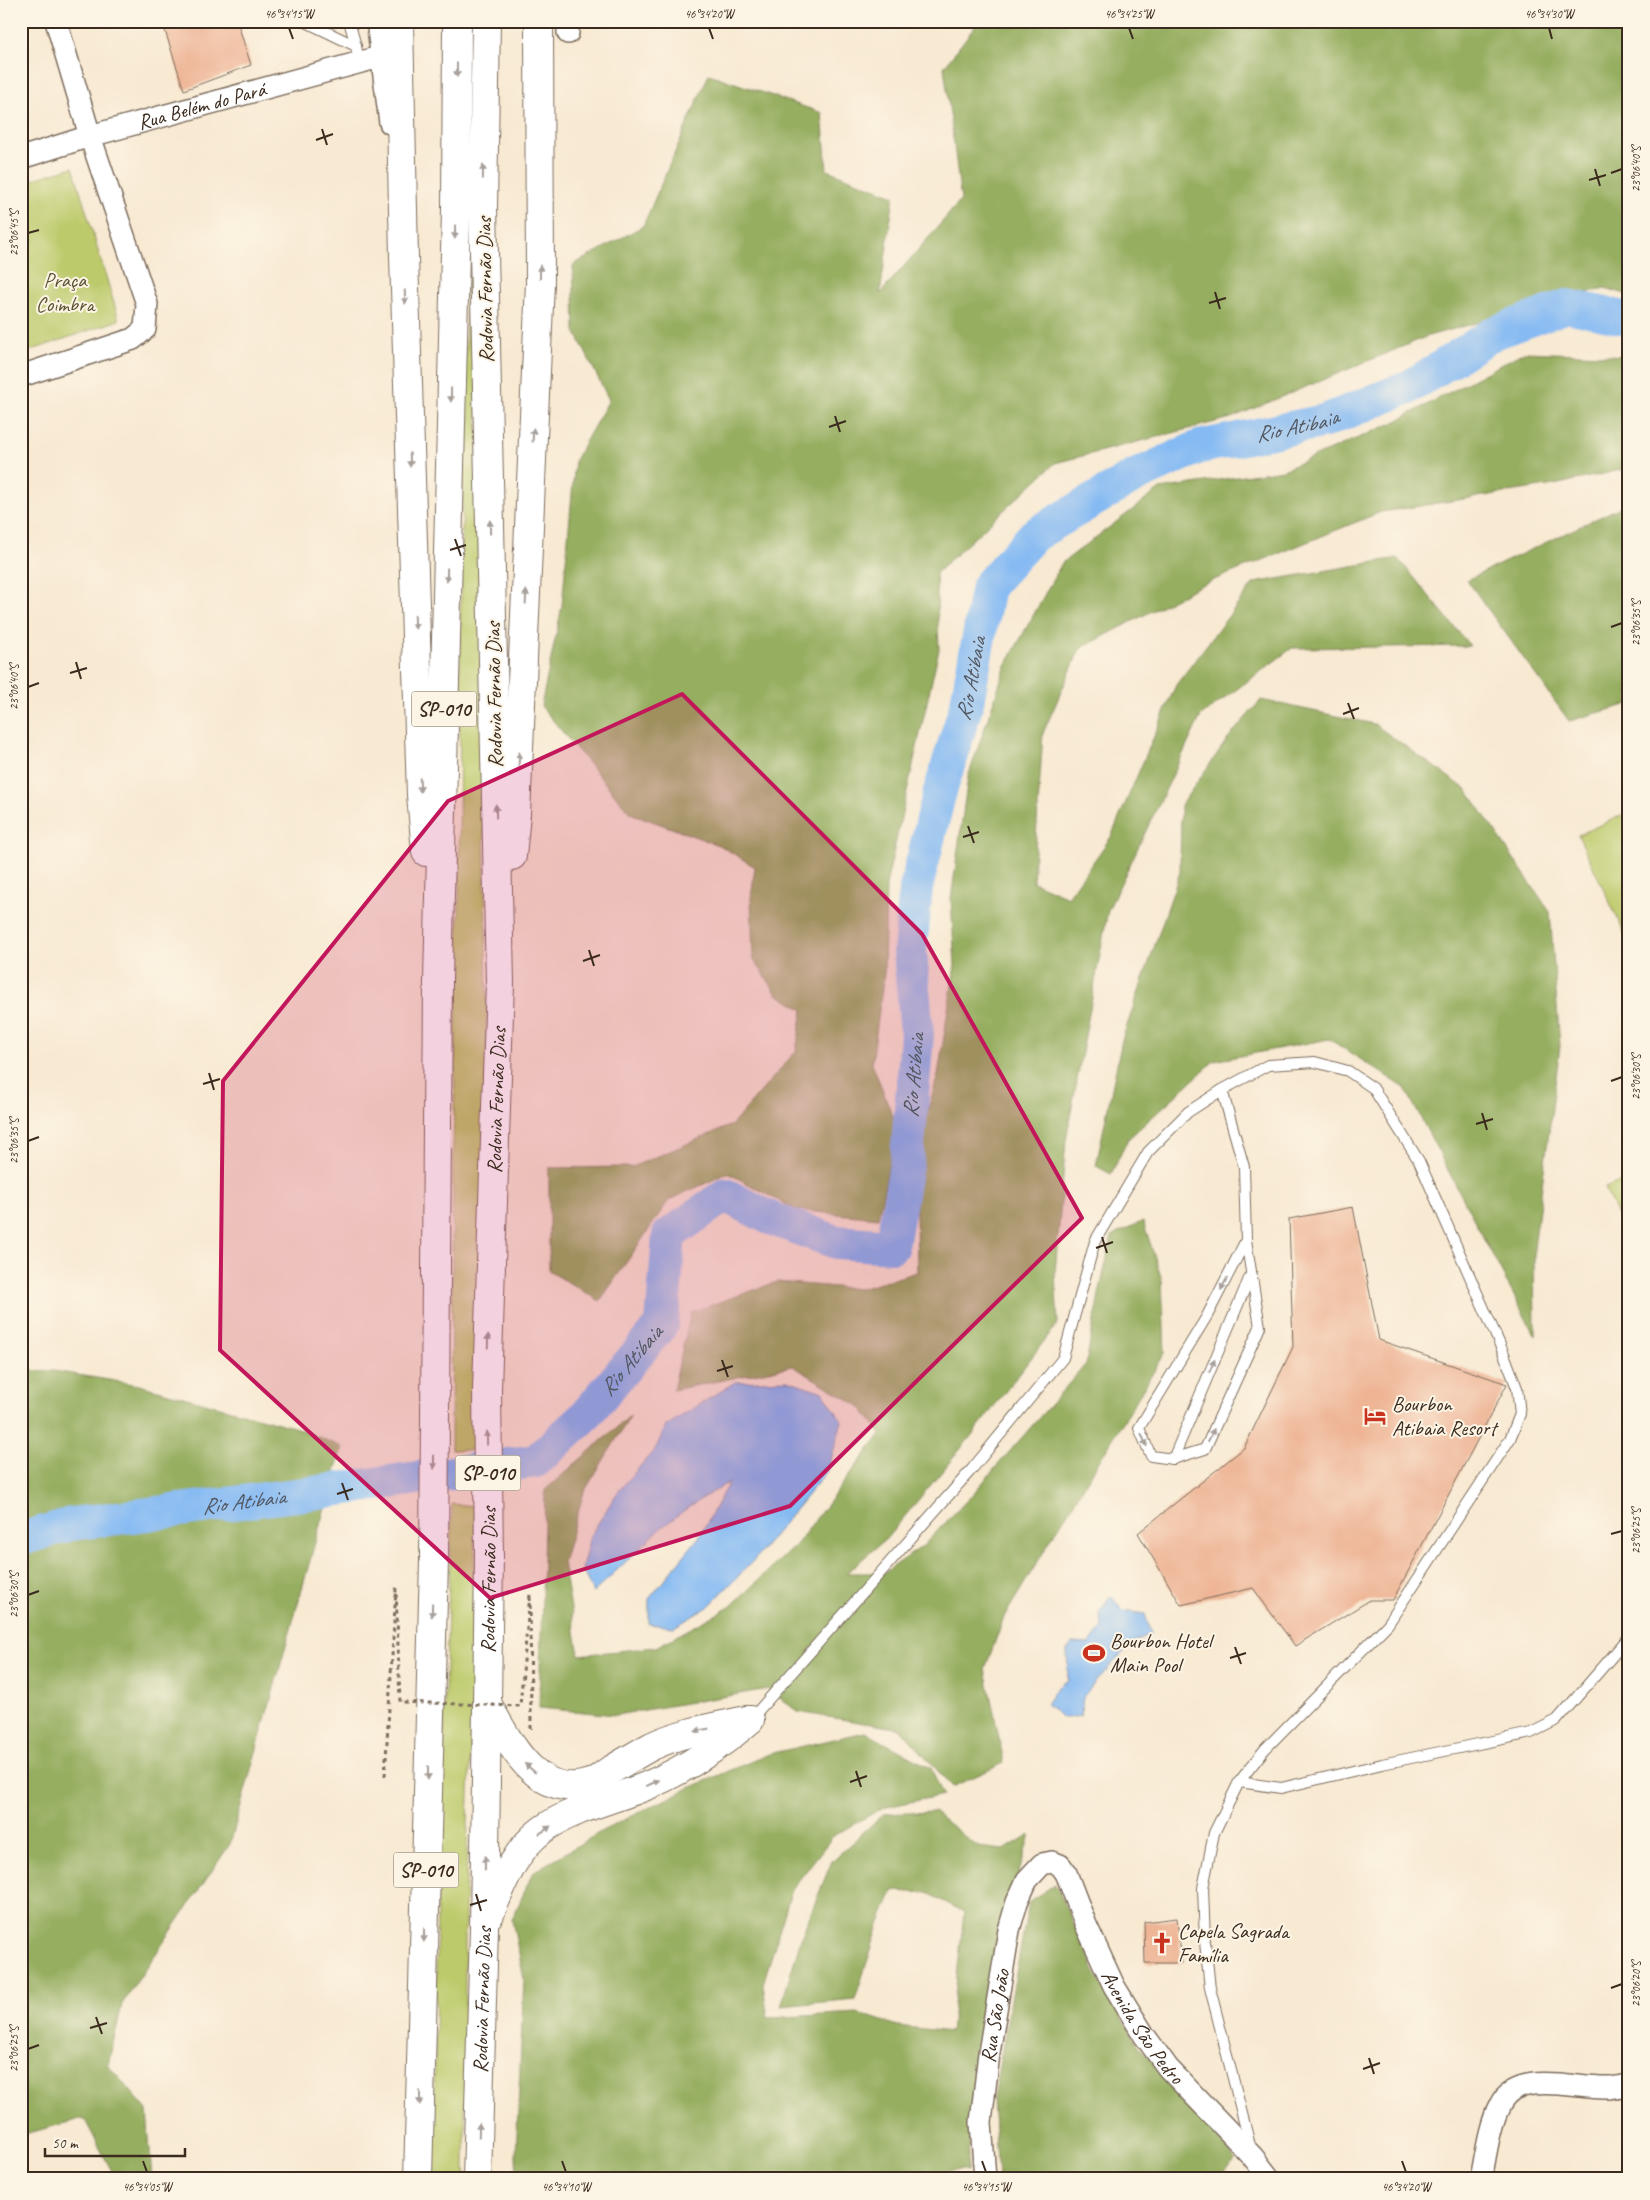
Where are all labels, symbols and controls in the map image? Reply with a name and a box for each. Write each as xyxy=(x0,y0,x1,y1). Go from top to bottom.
text: 46°34'15"W xyxy=(265,6,316,22)
text: 46°34'20"W xyxy=(685,6,736,22)
text: 46°34'25"W xyxy=(1105,6,1156,22)
text: 46°34'30"W xyxy=(1525,6,1576,22)
one-way arrow xyxy=(452,62,460,78)
street label: Rua Belém do Pará xyxy=(135,75,270,135)
text: 23°06'40"S xyxy=(1628,144,1644,192)
one-way arrow xyxy=(479,163,487,179)
text: 23°06'45"S xyxy=(6,208,22,256)
street label: Rodovia Fernão Dias xyxy=(471,215,499,363)
one-way arrow xyxy=(451,225,459,241)
one-way arrow xyxy=(536,264,544,280)
park label: Praça Coimbra xyxy=(36,267,97,317)
one-way arrow xyxy=(401,290,409,306)
one-way arrow xyxy=(447,387,455,403)
water label: Rio Atibaia xyxy=(1253,402,1345,449)
one-way arrow xyxy=(529,426,537,442)
one-way arrow xyxy=(406,452,414,468)
one-way arrow xyxy=(486,518,494,534)
one-way arrow xyxy=(443,567,451,583)
one-way arrow xyxy=(522,589,530,605)
text: 23°06'35"S xyxy=(1628,598,1644,646)
one-way arrow xyxy=(412,615,420,631)
street label: Rodovia Fernão Dias xyxy=(480,620,508,768)
water label: Rio Atibaia xyxy=(949,632,993,723)
text: 23°06'40"S xyxy=(6,662,22,710)
road number: SP-010 xyxy=(412,692,476,726)
one-way arrow xyxy=(515,751,523,767)
one-way arrow xyxy=(417,777,425,793)
one-way arrow xyxy=(492,803,500,819)
street label: Rodovia Fernão Dias xyxy=(481,1025,512,1174)
water label: Rio Atibaia xyxy=(896,1030,931,1118)
text: 23°06'30"S xyxy=(1628,1052,1644,1100)
text: 23°06'35"S xyxy=(6,1116,22,1164)
one-way arrow xyxy=(1220,1276,1228,1291)
water label: Rio Atibaia xyxy=(593,1317,671,1402)
one-way arrow xyxy=(485,1333,493,1349)
one-way arrow xyxy=(1209,1359,1217,1373)
place label: Bourbon Atibaia Resort xyxy=(1392,1391,1499,1441)
hotel icon: Bourbon Atibaia Resort xyxy=(1362,1403,1388,1429)
one-way arrow xyxy=(1207,1428,1215,1442)
one-way arrow xyxy=(483,1429,491,1445)
one-way arrow xyxy=(1141,1432,1148,1447)
one-way arrow xyxy=(430,1455,438,1471)
road number: SP-010 xyxy=(456,1456,520,1490)
water label: Rio Atibaia xyxy=(200,1482,290,1521)
street label: Rodovia Fernão Dias xyxy=(475,1505,502,1653)
text: 23°06'25"S xyxy=(1628,1506,1644,1554)
text: 23°06'30"S xyxy=(6,1570,22,1618)
one-way arrow xyxy=(428,1602,436,1618)
place label: Bourbon Hotel Main Pool xyxy=(1110,1628,1215,1678)
sports icon: Bourbon Hotel Main Pool xyxy=(1081,1640,1107,1666)
one-way arrow xyxy=(695,1726,710,1734)
one-way arrow xyxy=(525,1762,537,1774)
one-way arrow xyxy=(424,1765,432,1781)
one-way arrow xyxy=(645,1779,660,1788)
one-way arrow xyxy=(538,1825,552,1834)
road number: SP-010 xyxy=(394,1852,458,1888)
one-way arrow xyxy=(481,1854,489,1870)
place label: Capela Sagrada Família xyxy=(1178,1918,1291,1968)
street label: Rodovia Fernão Dias xyxy=(467,1925,497,2073)
one-way arrow xyxy=(420,1927,428,1943)
church icon: Capela Sagrada Família xyxy=(1149,1930,1175,1956)
text: 23°06'20"S xyxy=(1628,1959,1644,2007)
street label: Rua São João xyxy=(975,1966,1016,2064)
street label: Avenida São Pedro xyxy=(1096,1966,1191,2091)
text: 23°06'25"S xyxy=(6,2024,22,2072)
one-way arrow xyxy=(416,2090,424,2106)
one-way arrow xyxy=(475,2122,483,2138)
scale bar xyxy=(45,2125,185,2157)
text: 50 m xyxy=(52,2134,79,2153)
text: 46°34'05"W xyxy=(123,2179,174,2195)
text: 46°34'10"W xyxy=(542,2179,593,2195)
text: 46°34'15"W xyxy=(962,2179,1013,2195)
text: 46°34'20"W xyxy=(1382,2179,1433,2195)

